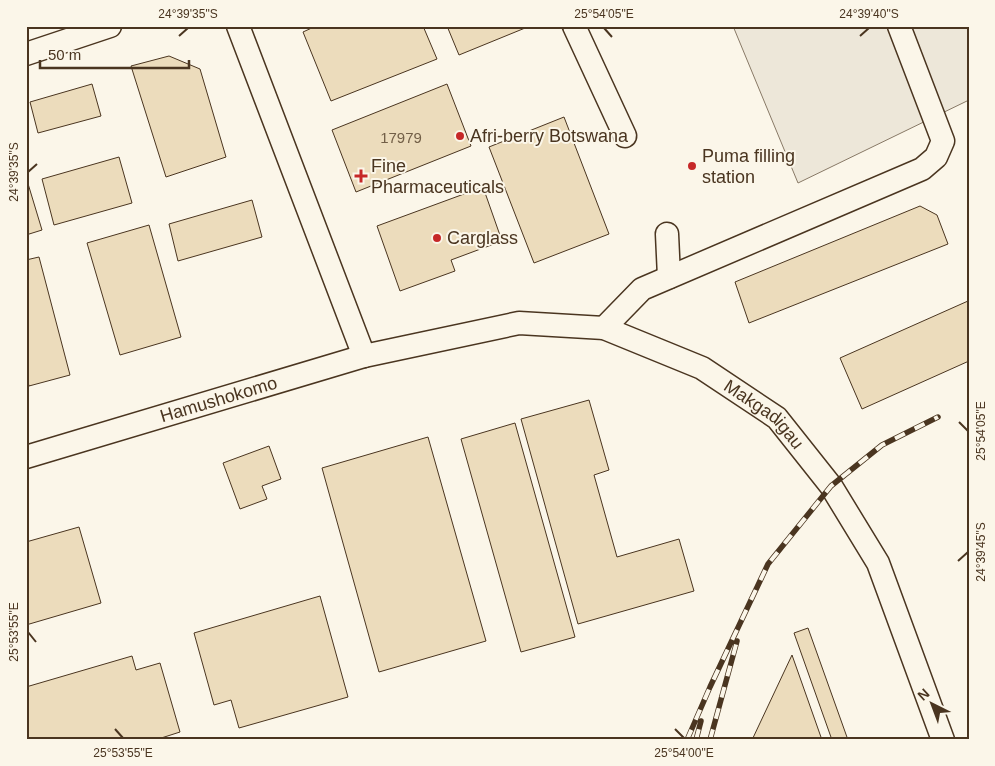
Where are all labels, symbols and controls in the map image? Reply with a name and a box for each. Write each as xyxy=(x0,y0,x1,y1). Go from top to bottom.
text: 24°39'35"S xyxy=(158,7,218,21)
text: 25°54'05"E xyxy=(574,7,634,21)
text: 24°39'40"S xyxy=(839,7,899,21)
scale bar xyxy=(40,38,189,70)
text: 50 m xyxy=(48,46,81,63)
place label: Afri-berry Botswana xyxy=(470,126,629,146)
house number: 17979 xyxy=(380,129,422,146)
marker: Afri-berry Botswana xyxy=(454,130,466,142)
text: 24°39'35"S xyxy=(7,142,21,202)
place label: Puma filling station xyxy=(702,146,795,187)
place label: Fine Pharmaceuticals xyxy=(371,156,504,197)
marker: Puma filling station xyxy=(686,160,698,172)
marker: Fine Pharmaceuticals xyxy=(355,170,367,182)
place label: Carglass xyxy=(447,228,518,248)
marker: Carglass xyxy=(431,232,443,244)
street label: Hamushokomo xyxy=(158,373,279,426)
street label: Makgadigau xyxy=(720,376,808,453)
text: 25°54'05"E xyxy=(974,401,988,461)
text: 24°39'45"S xyxy=(974,522,988,582)
text: 25°53'55"E xyxy=(7,602,21,662)
north arrow xyxy=(908,678,958,728)
text: N xyxy=(914,685,932,704)
text: 25°53'55"E xyxy=(93,746,153,760)
text: 25°54'00"E xyxy=(654,746,714,760)

